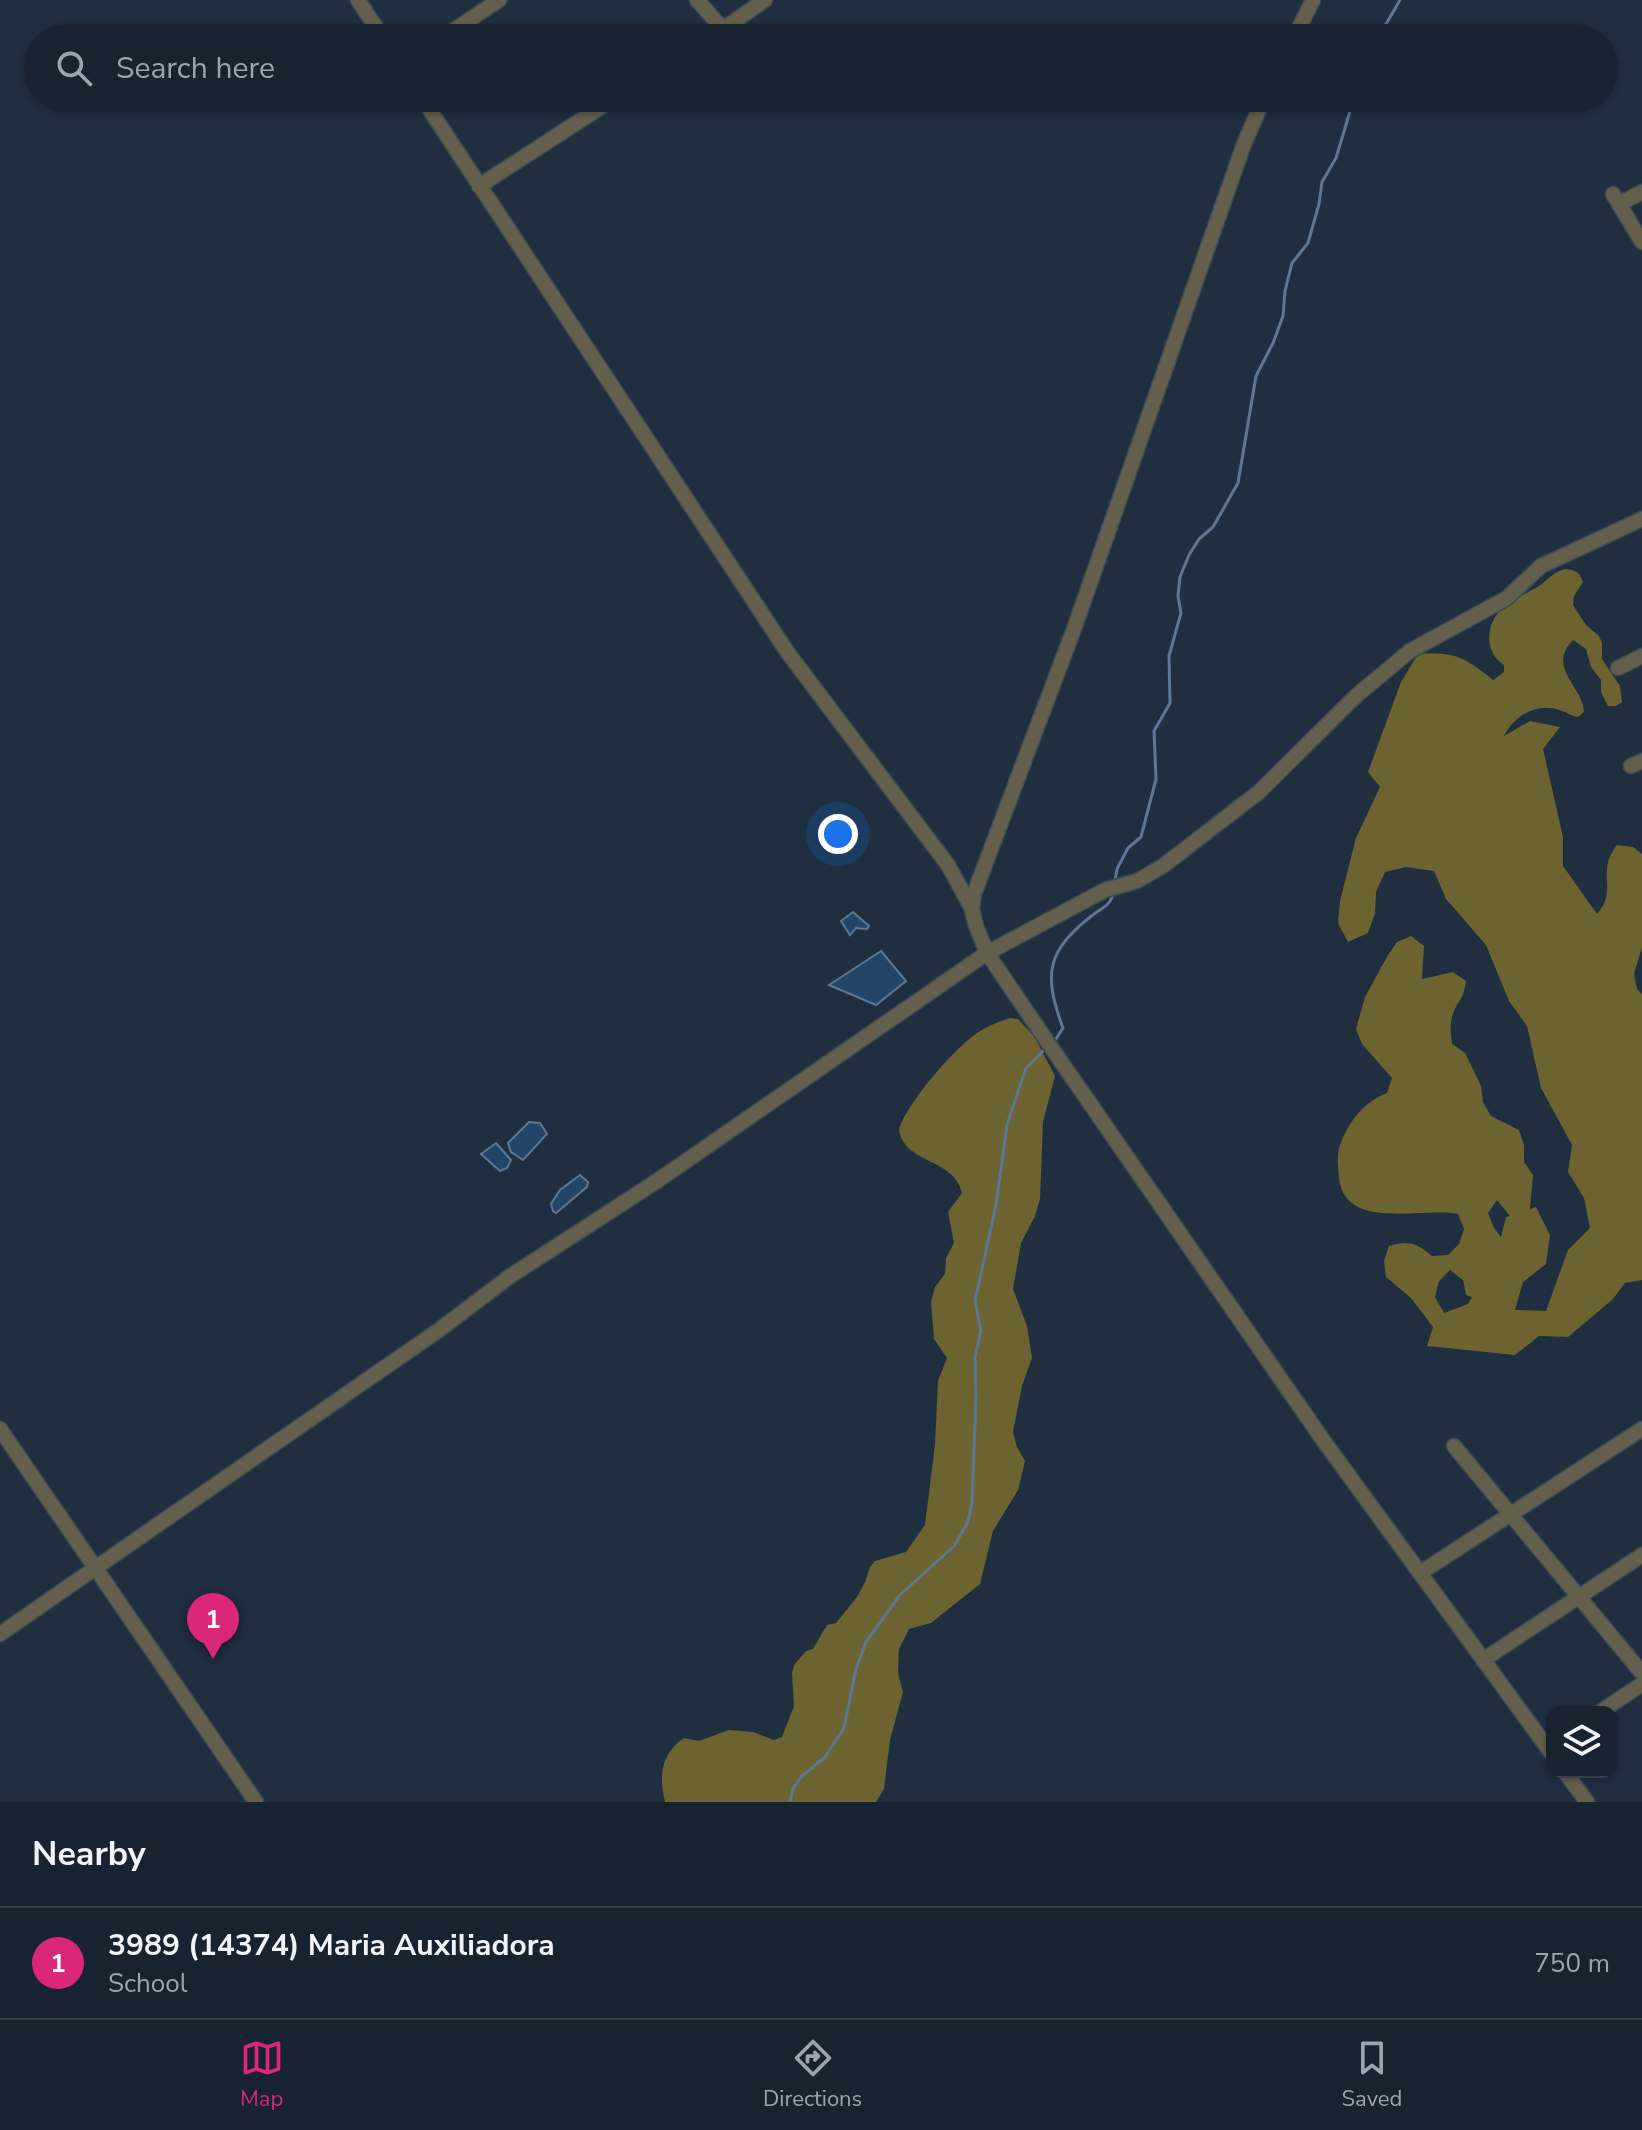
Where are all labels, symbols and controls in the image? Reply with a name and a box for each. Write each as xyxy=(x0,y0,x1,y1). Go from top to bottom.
search box xyxy=(24,24,1618,112)
icon: search xyxy=(52,46,96,90)
text: Search here xyxy=(116,48,275,89)
your location xyxy=(818,814,858,854)
pin: 1 xyxy=(187,1593,239,1659)
map controls xyxy=(1546,1706,1618,1778)
button: layers xyxy=(1546,1706,1618,1778)
text: Nearby xyxy=(32,1831,146,1877)
text: 3989 (14374) Maria Auxiliadora xyxy=(108,1925,555,1966)
text: 1 xyxy=(50,1946,66,1981)
text: 750 m xyxy=(1534,1946,1610,1981)
text: School xyxy=(108,1966,187,2001)
tab: Map xyxy=(240,2036,284,2114)
tab: Directions xyxy=(763,2036,862,2114)
tab: Saved xyxy=(1342,2036,1402,2114)

